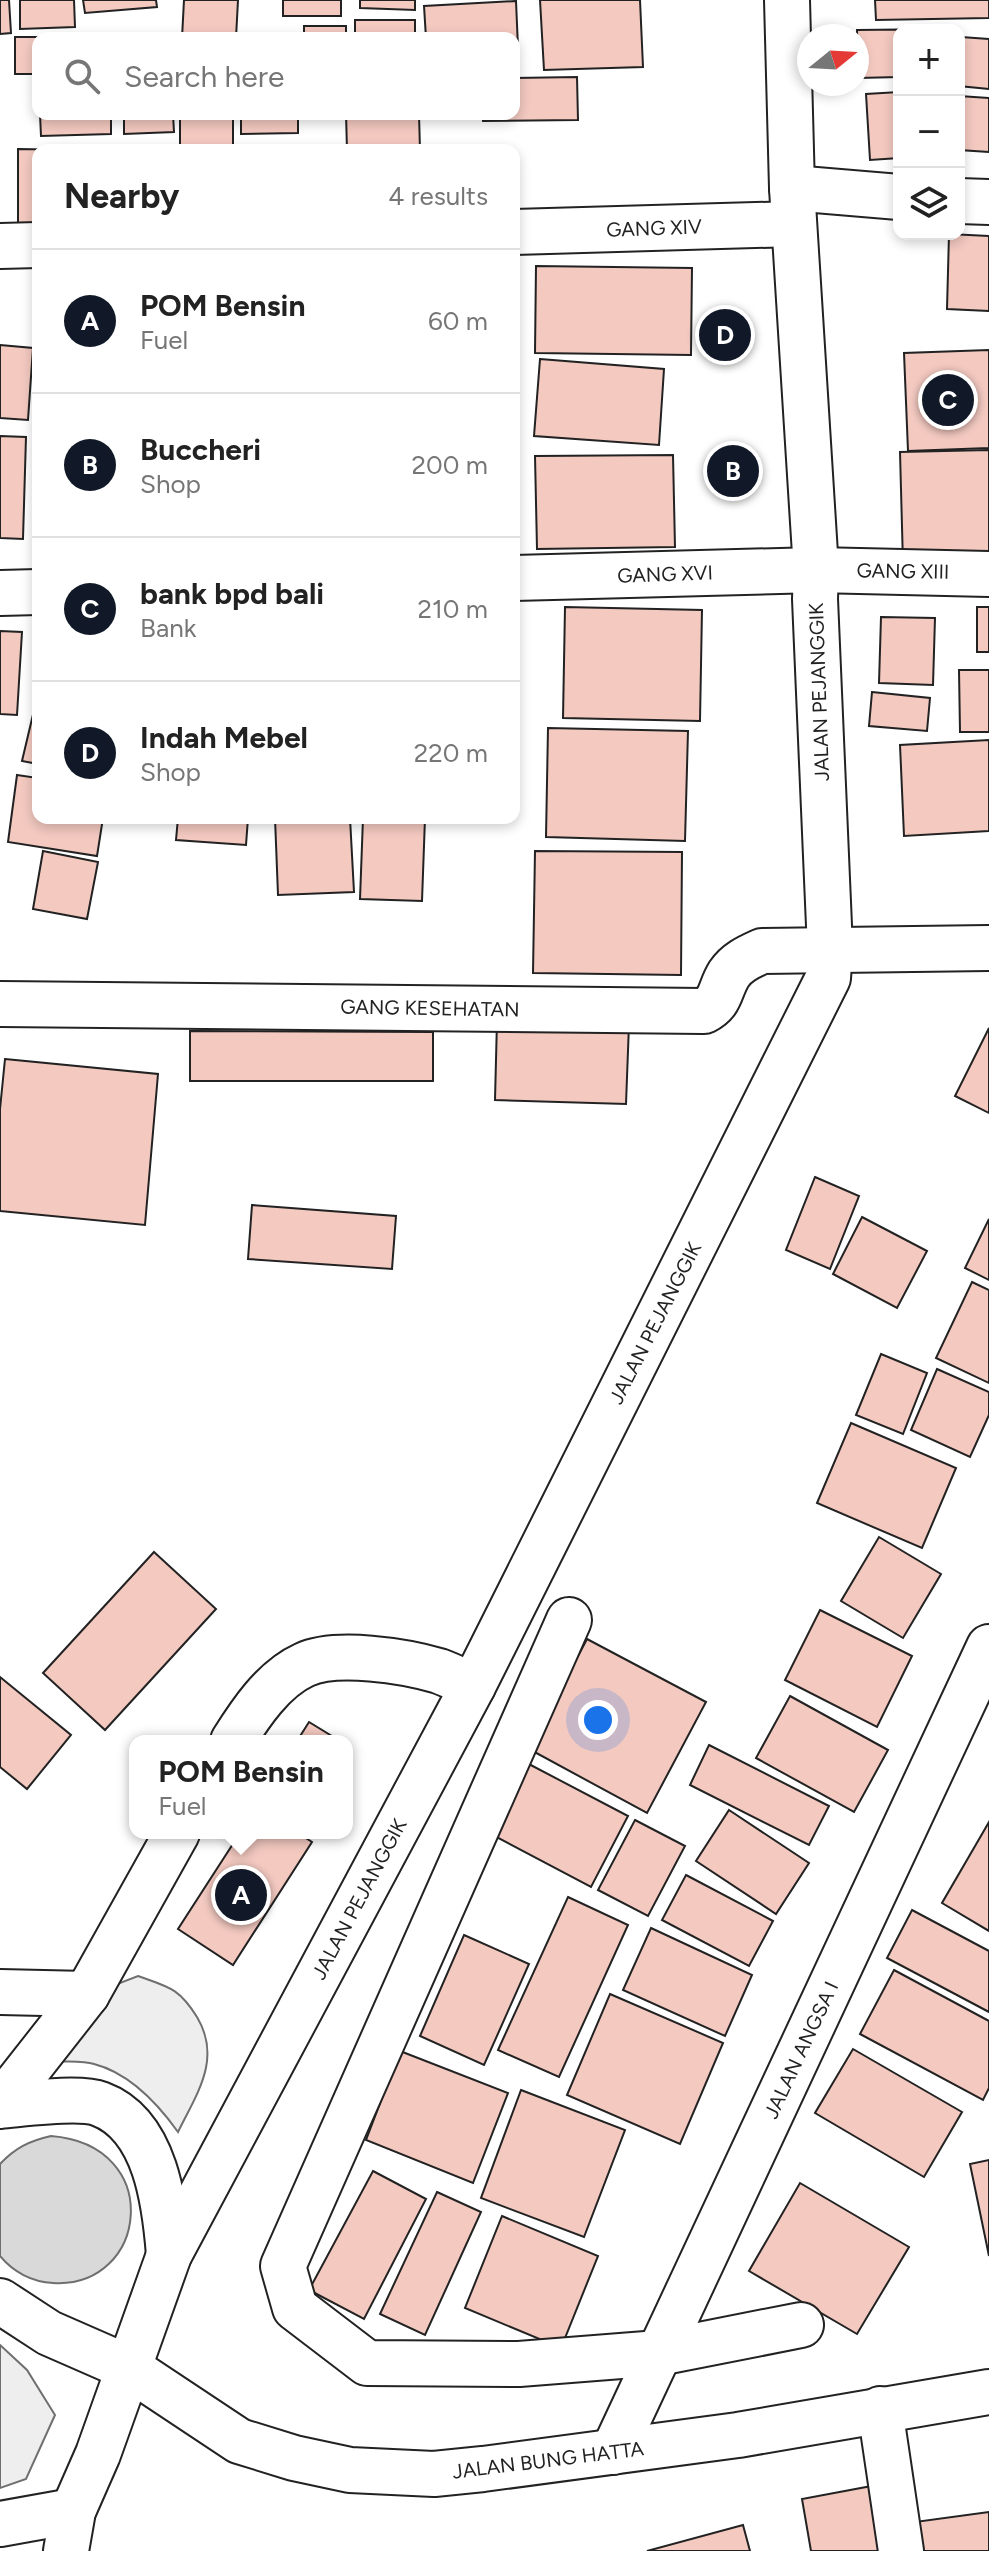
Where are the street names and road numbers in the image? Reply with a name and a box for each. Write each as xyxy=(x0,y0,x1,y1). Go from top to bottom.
street label: GANG XIV xyxy=(606,214,702,242)
street label: GANG XIII xyxy=(856,558,950,584)
street label: GANG XVI xyxy=(617,560,713,588)
street label: JALAN PEJANGGIK xyxy=(804,602,834,782)
street label: GANG KESEHATAN xyxy=(340,994,520,1022)
street label: JALAN PEJANGGIK xyxy=(604,1237,707,1408)
street label: JALAN PEJANGGIK xyxy=(306,1814,412,1983)
street label: JALAN ANGSA I xyxy=(759,1978,843,2122)
street label: JALAN BUNG HATTA xyxy=(451,2436,646,2484)

